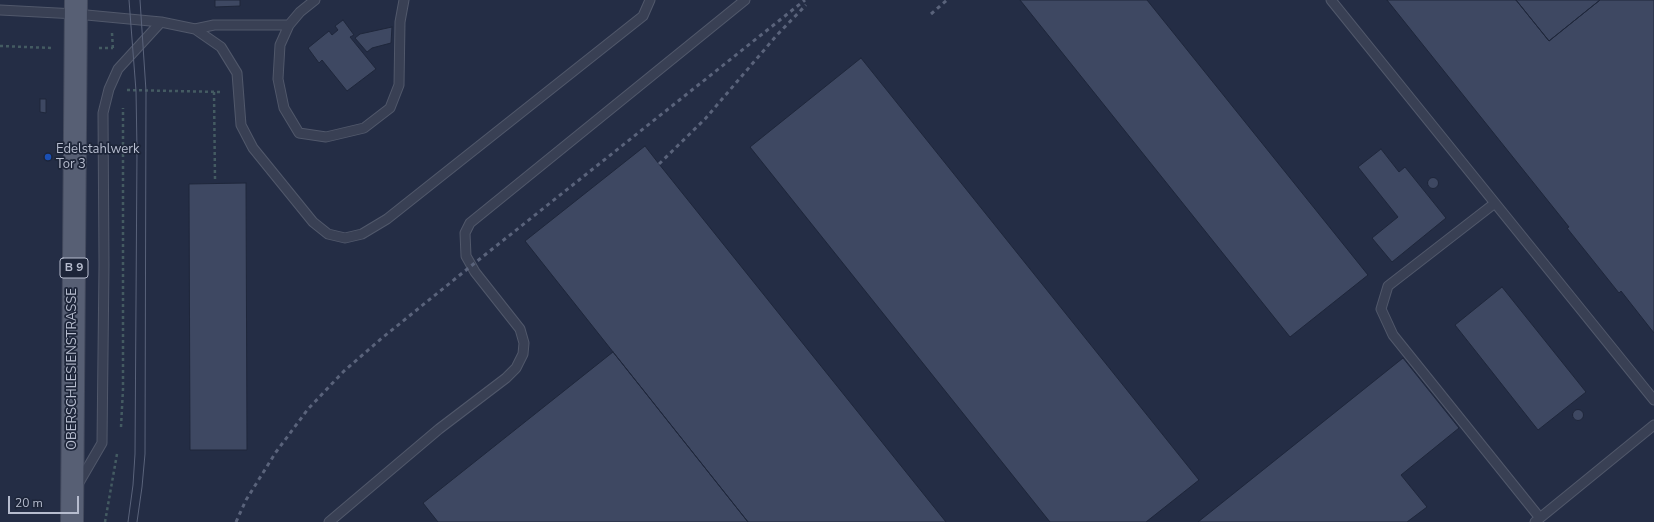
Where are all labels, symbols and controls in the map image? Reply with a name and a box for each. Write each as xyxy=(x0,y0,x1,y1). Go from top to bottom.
place label: Edelstahlwerk Tor 3 xyxy=(56,142,139,173)
marker: Edelstahlwerk Tor 3 xyxy=(43,152,53,162)
road number: B 9 xyxy=(60,258,88,278)
street label: OBERSCHLESIENSTRASSE xyxy=(65,288,81,450)
scale bar xyxy=(10,488,81,514)
text: 20 m xyxy=(15,495,43,511)

